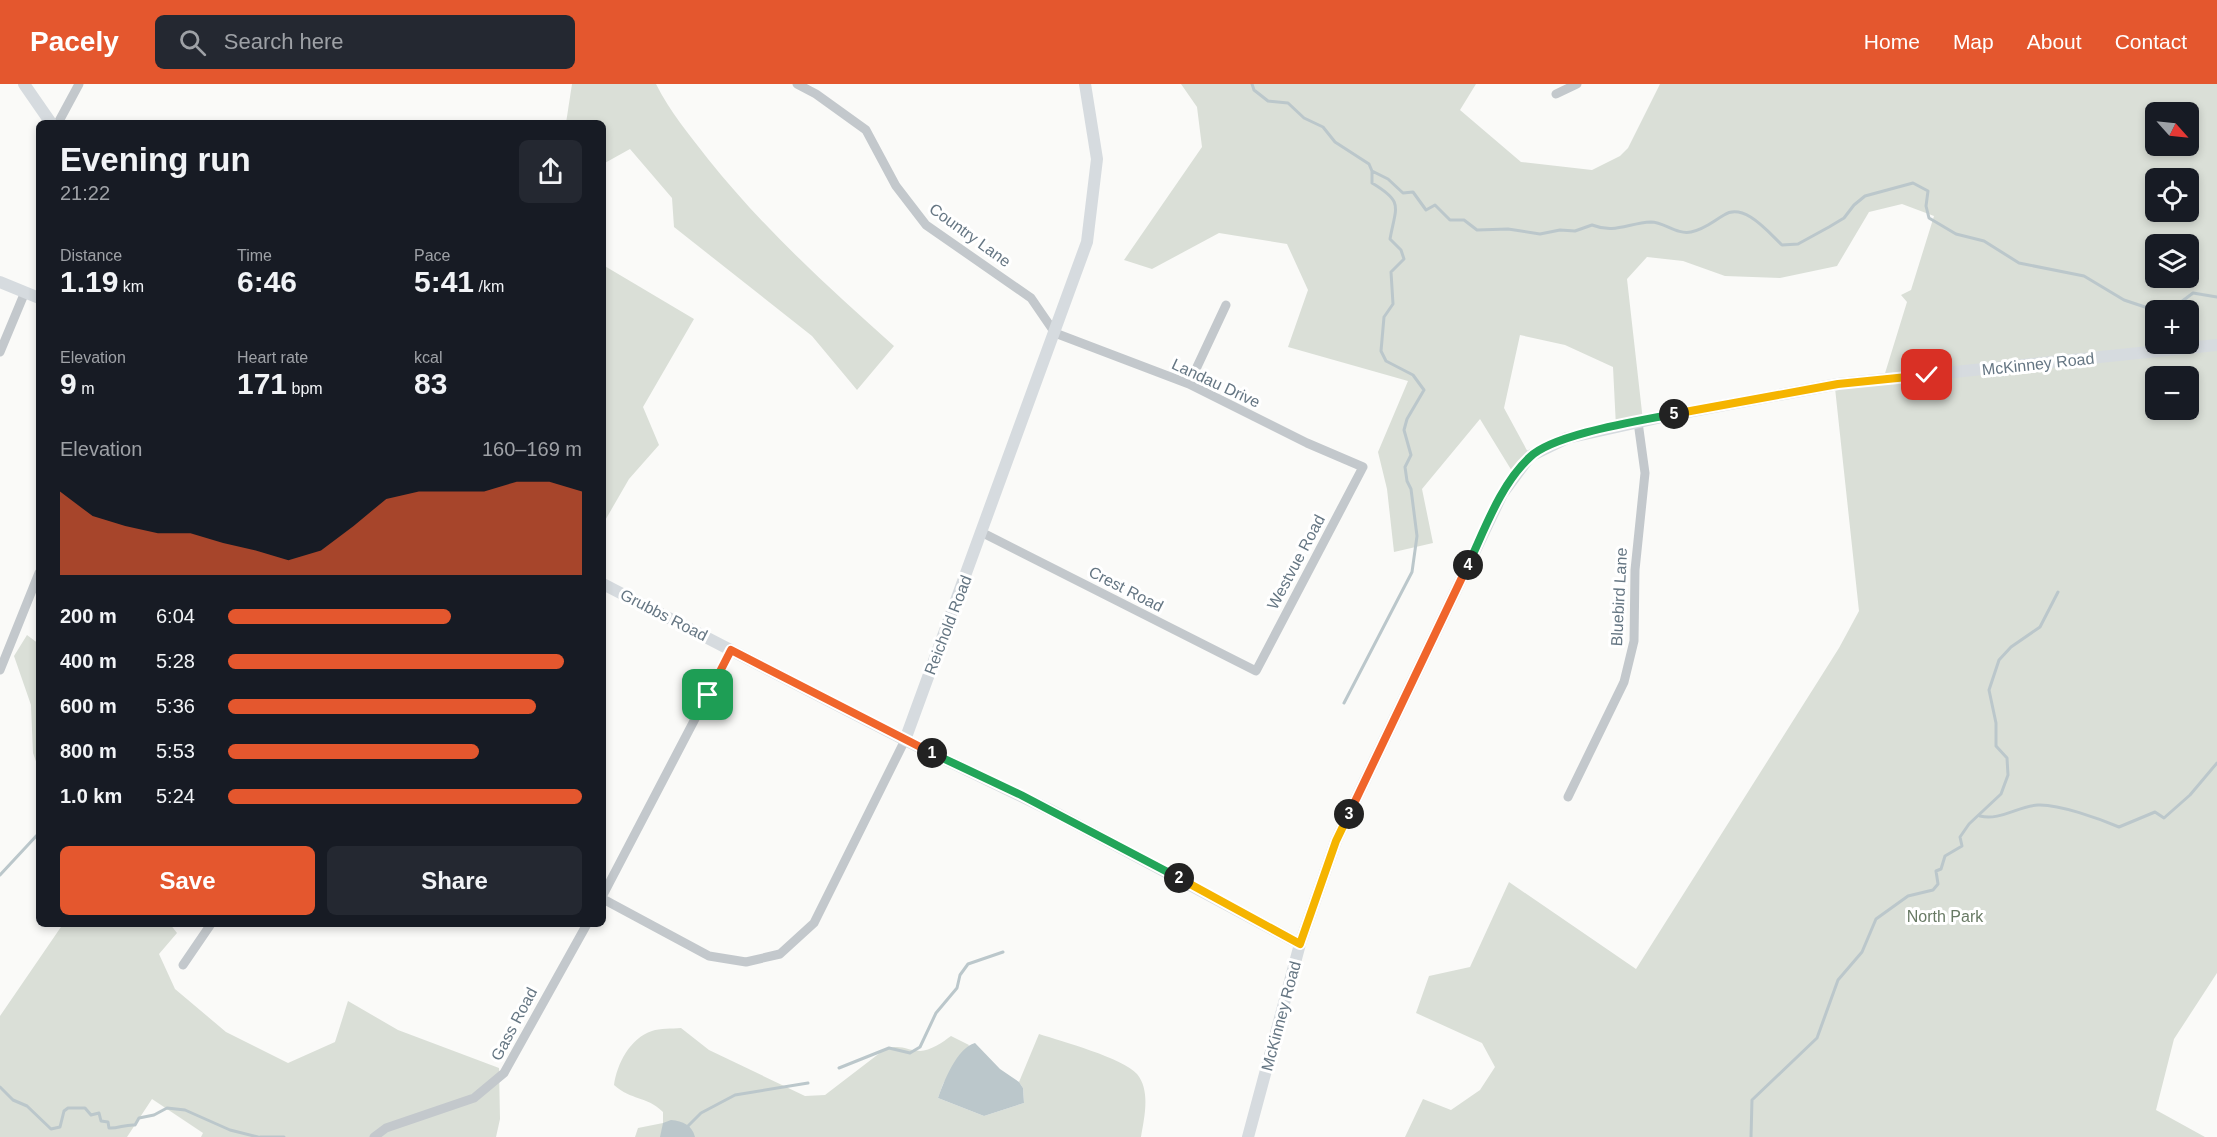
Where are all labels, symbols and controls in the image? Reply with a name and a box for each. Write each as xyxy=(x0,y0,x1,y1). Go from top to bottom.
search box xyxy=(155,15,575,69)
text: Pacely xyxy=(30,26,119,57)
icon: search xyxy=(176,26,209,59)
text: Search here xyxy=(224,29,344,54)
text: Home xyxy=(1864,30,1920,53)
text: Map xyxy=(1953,30,1994,53)
text: About xyxy=(2027,30,2082,53)
text: Contact xyxy=(2115,30,2187,53)
north arrow xyxy=(2145,102,2199,156)
map controls xyxy=(2145,102,2199,420)
button: share xyxy=(519,140,582,203)
text: Evening run xyxy=(60,141,251,178)
button: locate xyxy=(2145,168,2199,222)
text: 21:22 xyxy=(60,182,110,204)
street label: Country Lane xyxy=(926,200,1014,270)
button: layers xyxy=(2145,234,2199,288)
text: Distance xyxy=(60,247,122,264)
text: Time xyxy=(237,247,272,264)
text: Pace xyxy=(414,247,450,264)
text: 1.19 xyxy=(60,265,118,298)
text: 6:46 xyxy=(237,265,297,298)
text: 5:41 xyxy=(414,265,474,298)
text: km xyxy=(118,278,144,295)
text: /km xyxy=(474,278,504,295)
button: + xyxy=(2145,300,2199,354)
text: Elevation xyxy=(60,349,126,366)
text: Heart rate xyxy=(237,349,308,366)
text: kcal xyxy=(414,349,442,366)
pin xyxy=(1901,349,1952,400)
street label: McKinney Road xyxy=(1981,350,2095,378)
street label: Landau Drive xyxy=(1169,355,1263,411)
icon: check xyxy=(1910,358,1943,391)
button: − xyxy=(2145,366,2199,420)
text: 9 xyxy=(60,367,77,400)
text: 171 xyxy=(237,367,287,400)
text: 83 xyxy=(414,367,447,400)
text: m xyxy=(77,380,94,397)
text: bpm xyxy=(287,380,323,397)
pin: 5 xyxy=(1659,399,1689,429)
text: 5 xyxy=(1670,405,1678,422)
text: Elevation xyxy=(60,438,142,460)
text: 160–169 m xyxy=(482,438,582,460)
street label: Westvue Road xyxy=(1264,512,1328,612)
street label: Bluebird Lane xyxy=(1608,547,1630,647)
pin: 4 xyxy=(1453,550,1483,580)
text: 4 xyxy=(1464,556,1472,573)
street label: Crest Road xyxy=(1086,563,1166,615)
street label: Reichold Road xyxy=(921,573,975,677)
street label: Grubbs Road xyxy=(618,586,710,644)
text: 200 m xyxy=(60,605,117,627)
text: 6:04 xyxy=(156,605,195,627)
text: 400 m xyxy=(60,650,117,672)
text: 5:28 xyxy=(156,650,195,672)
pin xyxy=(682,669,733,720)
icon: arrive xyxy=(691,678,724,711)
text: 600 m xyxy=(60,695,117,717)
text: 5:36 xyxy=(156,695,195,717)
pin: 1 xyxy=(917,738,947,768)
text: 800 m xyxy=(60,740,117,762)
text: 5:53 xyxy=(156,740,195,762)
text: 1 xyxy=(928,744,936,761)
text: 1.0 km xyxy=(60,785,122,807)
text: 5:24 xyxy=(156,785,195,807)
pin: 3 xyxy=(1334,799,1364,829)
text: 3 xyxy=(1345,805,1353,822)
button: Save xyxy=(60,846,315,915)
button: Share xyxy=(327,846,582,915)
pin: 2 xyxy=(1164,863,1194,893)
text: 2 xyxy=(1175,869,1183,886)
park label: North Park xyxy=(1907,908,1984,925)
street label: McKinney Road xyxy=(1258,959,1304,1073)
street label: Gass Road xyxy=(488,985,540,1063)

